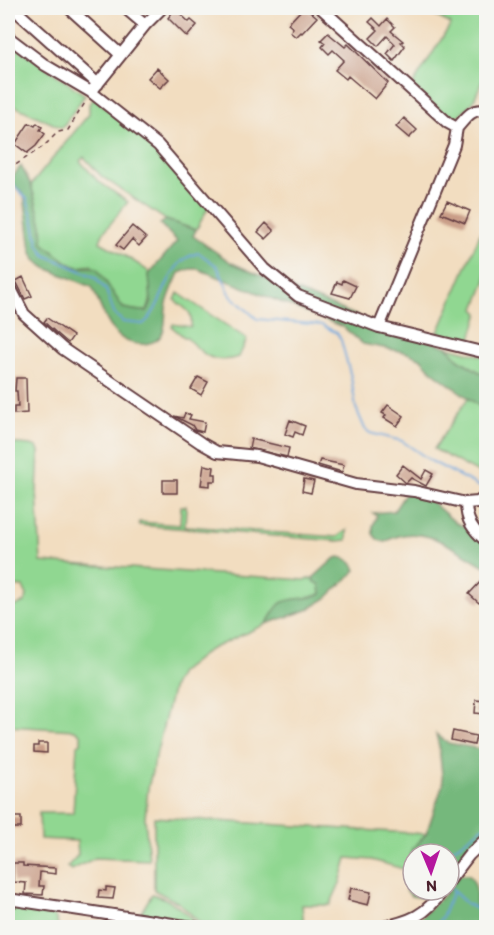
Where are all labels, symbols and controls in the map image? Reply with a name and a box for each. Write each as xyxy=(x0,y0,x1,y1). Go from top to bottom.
north arrow xyxy=(401,842,461,902)
text: N xyxy=(426,877,437,896)

